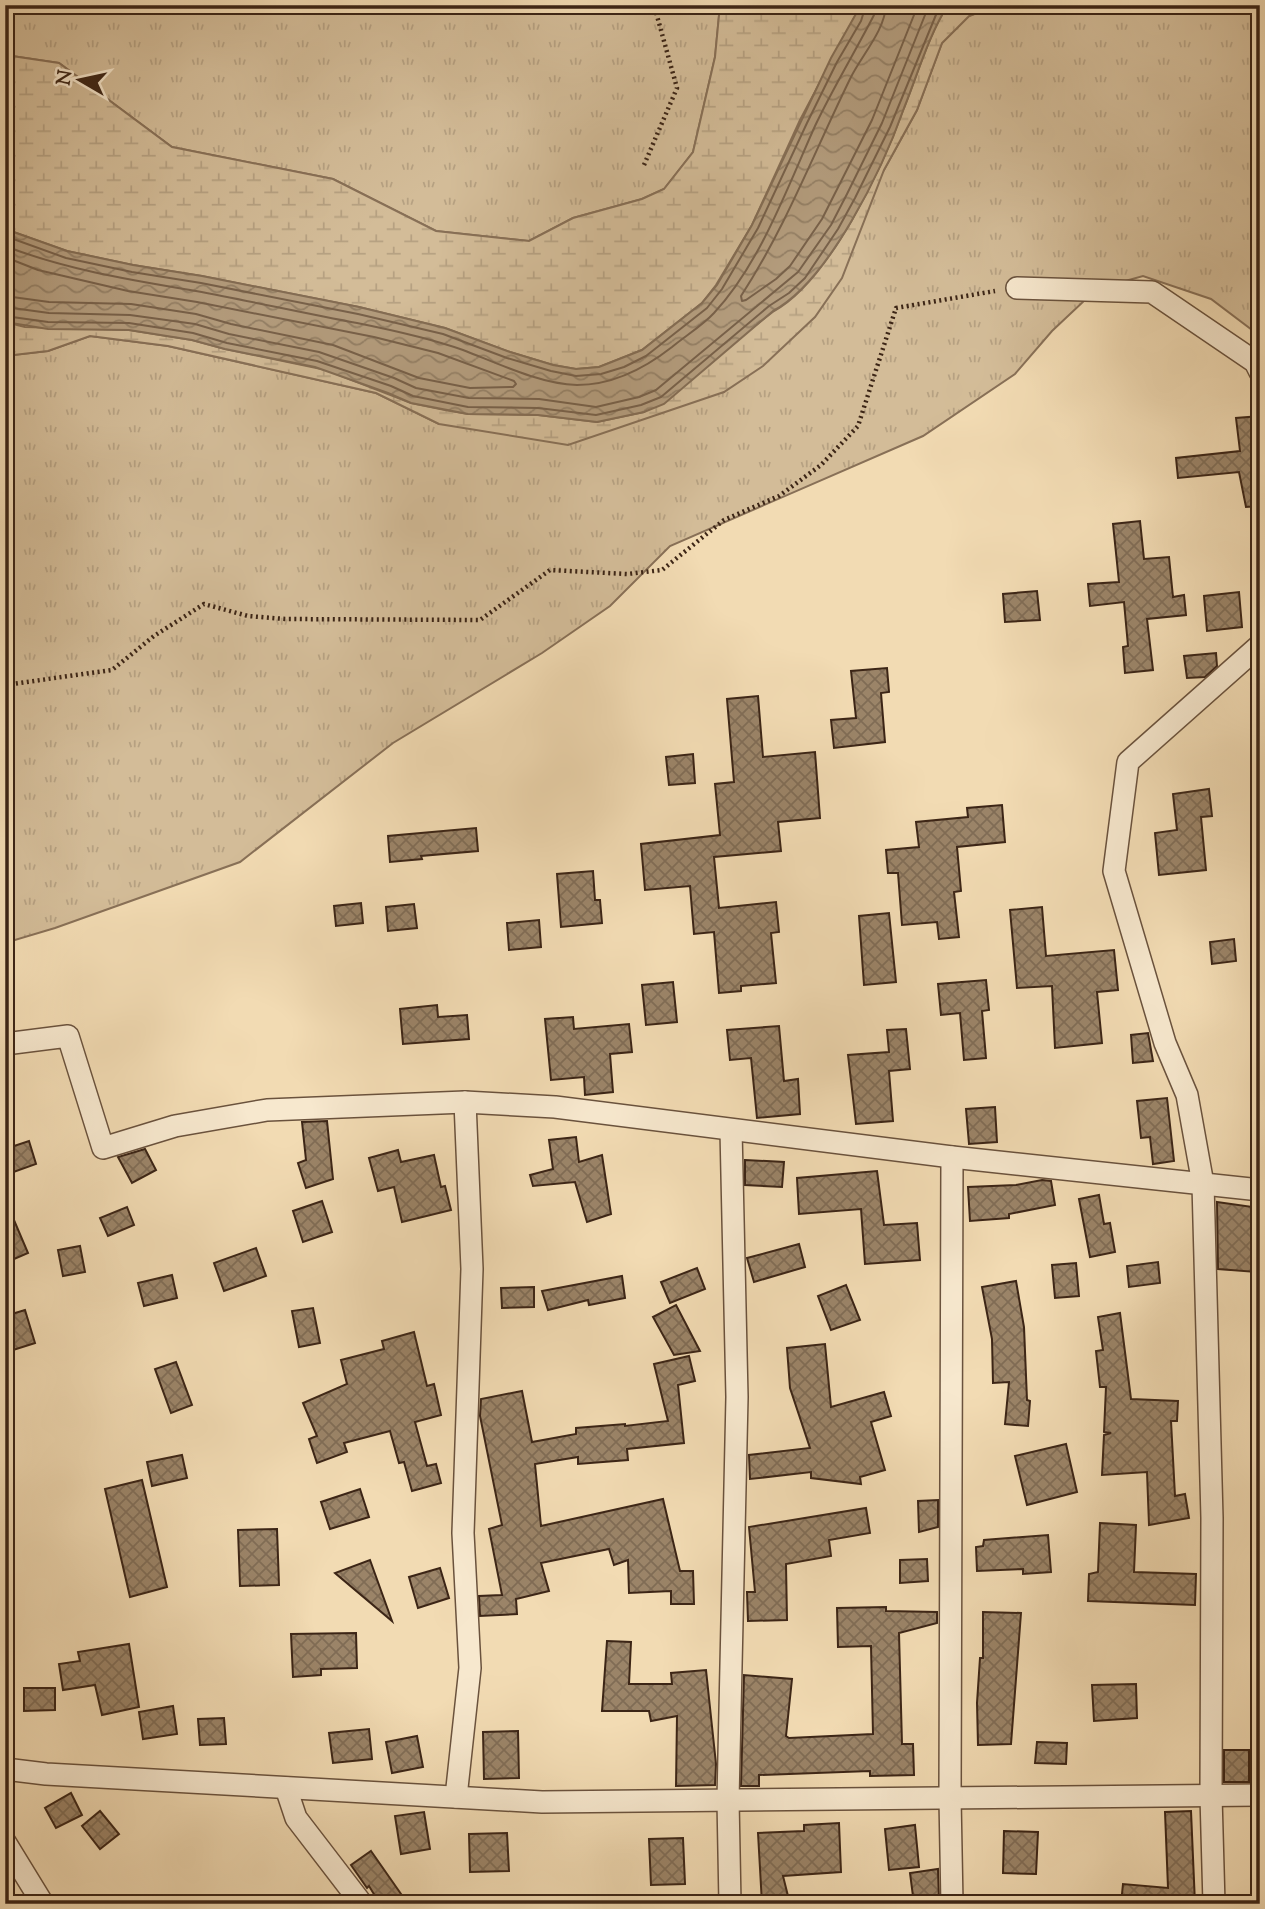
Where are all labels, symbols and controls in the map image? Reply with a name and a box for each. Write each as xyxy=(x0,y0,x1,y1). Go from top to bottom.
north arrow xyxy=(46,46,116,116)
text: N xyxy=(51,68,80,87)

